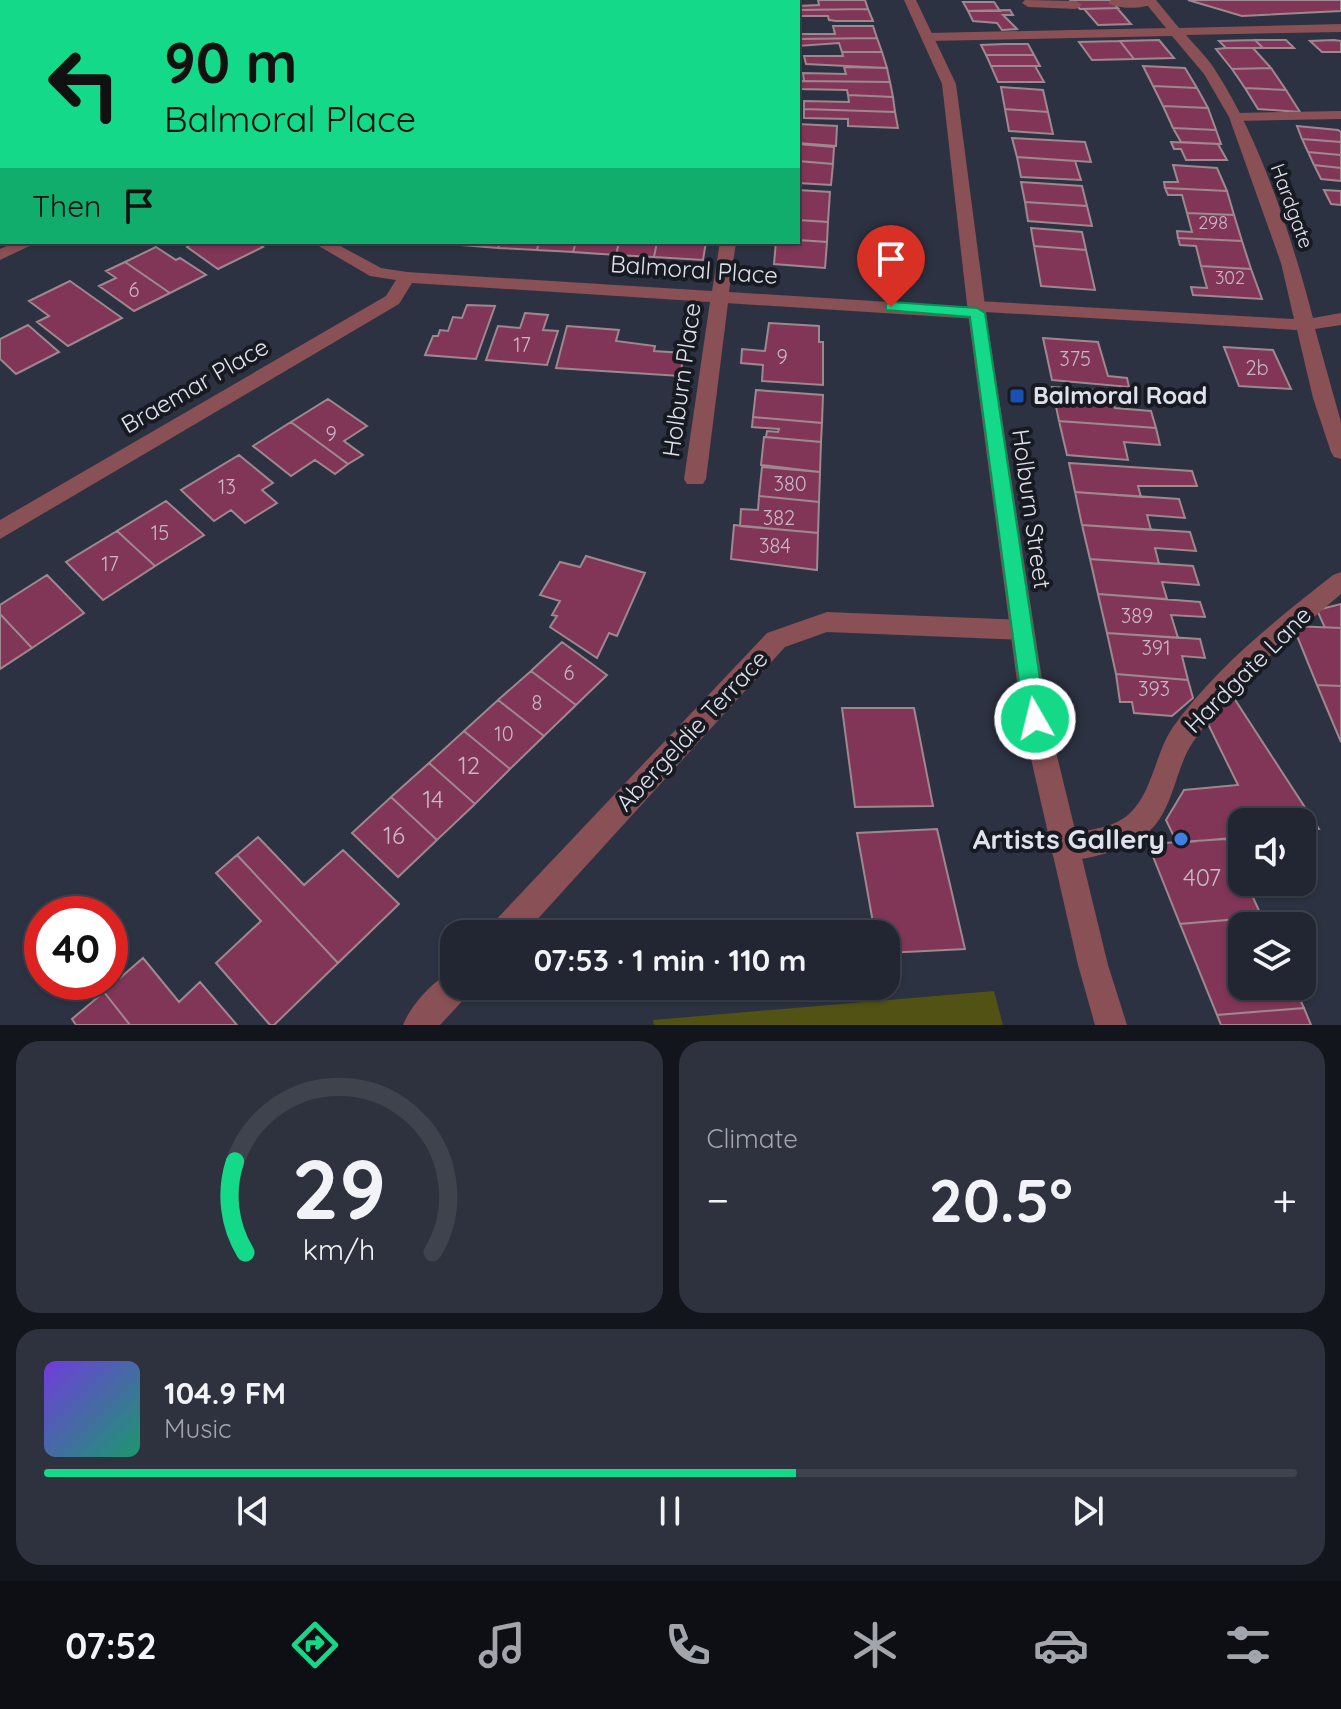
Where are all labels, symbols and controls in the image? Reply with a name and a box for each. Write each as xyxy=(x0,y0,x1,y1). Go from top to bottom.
text: 90 m xyxy=(164,27,298,97)
icon: left xyxy=(32,32,136,136)
text: Balmoral Place xyxy=(164,96,416,141)
street label: Hardgate xyxy=(1266,160,1319,252)
icon: arrive xyxy=(117,184,161,228)
text: Then xyxy=(32,187,101,225)
house number: 298 xyxy=(1198,211,1228,234)
pin xyxy=(857,225,925,307)
icon: arrive xyxy=(869,237,913,281)
street label: Balmoral Place xyxy=(609,248,779,290)
house number: 302 xyxy=(1215,266,1245,289)
house number: 6 xyxy=(129,277,140,302)
street label: Holburn Place xyxy=(655,301,707,459)
street label: Braemar Place xyxy=(115,331,274,439)
house number: 17 xyxy=(513,332,531,357)
house number: 9 xyxy=(776,344,788,369)
house number: 375 xyxy=(1059,346,1091,371)
house number: 2b xyxy=(1245,355,1269,380)
place label: Balmoral Road xyxy=(1033,380,1207,410)
marker: Balmoral Road xyxy=(1008,387,1026,405)
house number: 9 xyxy=(325,421,337,446)
street label: Holburn Street xyxy=(1006,427,1058,591)
house number: 380 xyxy=(773,471,807,496)
house number: 13 xyxy=(218,474,236,499)
house number: 382 xyxy=(763,505,795,530)
house number: 15 xyxy=(151,520,169,545)
house number: 384 xyxy=(759,533,791,558)
house number: 17 xyxy=(101,551,119,576)
street label: Hardgate Lane xyxy=(1178,600,1317,739)
house number: 389 xyxy=(1121,603,1153,628)
house number: 391 xyxy=(1141,635,1171,660)
street label: Abergeldie Terrace xyxy=(609,643,774,817)
house number: 6 xyxy=(564,660,575,685)
house number: 393 xyxy=(1138,676,1170,701)
position arrow xyxy=(993,677,1077,761)
house number: 8 xyxy=(532,690,542,715)
house number: 10 xyxy=(494,721,514,746)
house number: 12 xyxy=(458,750,480,780)
house number: 14 xyxy=(422,784,444,814)
map controls xyxy=(1228,808,1316,1000)
button: sound xyxy=(1228,808,1316,896)
house number: 16 xyxy=(383,820,405,850)
place label: Artists Gallery xyxy=(973,821,1165,856)
marker: Artists Gallery xyxy=(1172,830,1190,848)
house number: 407 xyxy=(1183,862,1221,892)
speed limit sign: 40 xyxy=(24,896,128,1000)
button: layers xyxy=(1228,912,1316,1000)
text: 07:53 · 1 min · 110 m xyxy=(534,941,806,979)
text: Climate xyxy=(707,1122,798,1155)
text: 29 xyxy=(292,1136,387,1240)
text: 20.5° xyxy=(929,1162,1073,1237)
text: − xyxy=(707,1172,729,1227)
text: + xyxy=(1272,1172,1297,1227)
text: km/h xyxy=(303,1231,376,1267)
text: 104.9 FM xyxy=(164,1374,286,1412)
text: Music xyxy=(164,1412,232,1445)
icon: previous xyxy=(231,1489,275,1533)
icon: pause xyxy=(648,1489,692,1533)
icon: next xyxy=(1066,1489,1110,1533)
icon: directions xyxy=(287,1617,343,1673)
icon: music xyxy=(474,1617,530,1673)
icon: phone xyxy=(660,1617,716,1673)
icon: climate xyxy=(847,1617,903,1673)
icon: car xyxy=(1033,1617,1089,1673)
icon: filters xyxy=(1220,1617,1276,1673)
text: 07:52 xyxy=(65,1623,157,1668)

